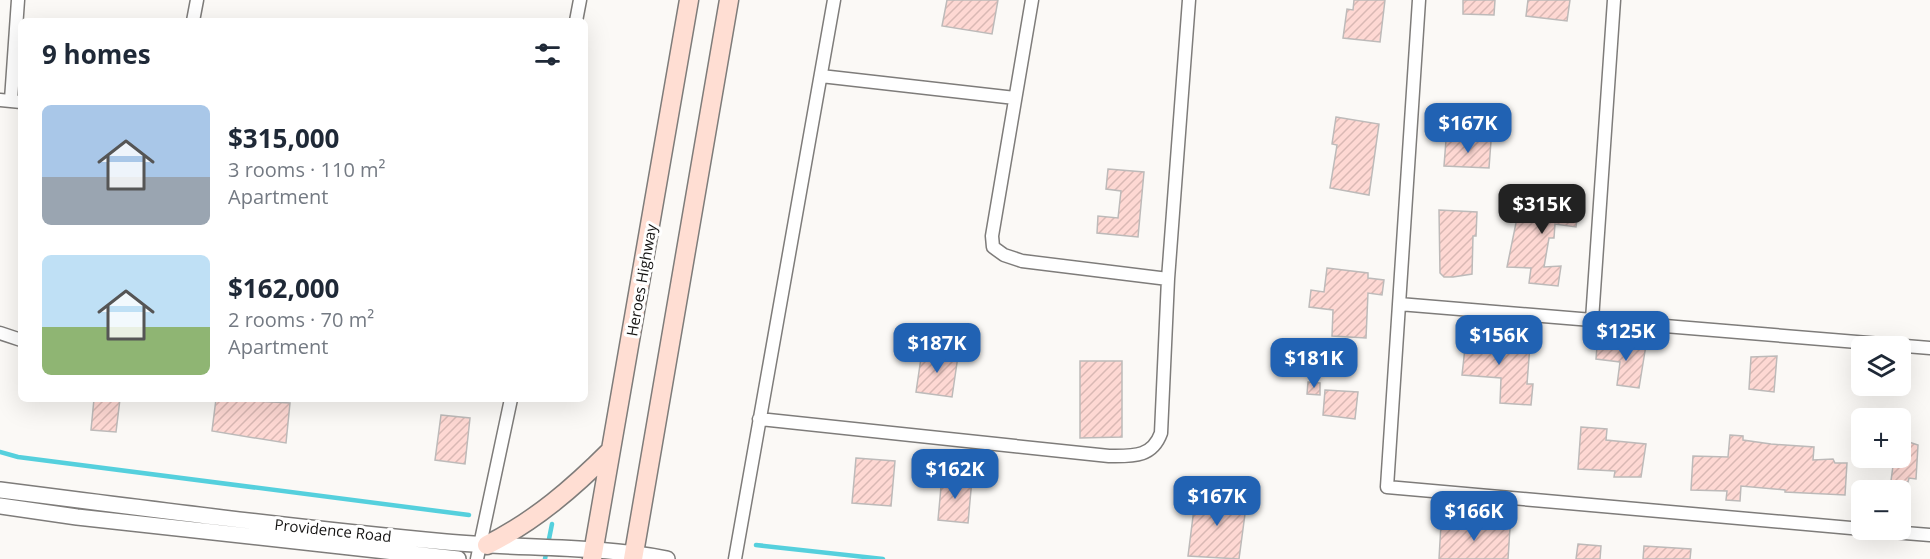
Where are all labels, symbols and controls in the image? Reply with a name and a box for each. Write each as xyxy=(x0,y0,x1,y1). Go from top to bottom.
text: 9 homes xyxy=(42,36,151,72)
icon: filters xyxy=(531,38,564,71)
pin: $167K xyxy=(1426,103,1510,154)
text: $167K xyxy=(1438,109,1498,136)
text: $315,000 xyxy=(228,120,339,156)
icon: home xyxy=(90,129,162,201)
text: 3 rooms · 110 m² xyxy=(228,156,386,183)
text: Apartment xyxy=(228,183,328,210)
pin: $315K xyxy=(1500,184,1584,235)
text: $315K xyxy=(1512,190,1572,217)
street label: Heroes Highway xyxy=(621,222,661,338)
text: $162,000 xyxy=(228,270,339,306)
icon: home xyxy=(90,279,162,351)
text: 2 rooms · 70 m² xyxy=(228,306,374,333)
pin: $125K xyxy=(1584,311,1668,362)
pin: $156K xyxy=(1457,315,1541,366)
text: $125K xyxy=(1596,317,1656,344)
text: $156K xyxy=(1469,321,1529,348)
pin: $187K xyxy=(895,323,979,374)
text: $187K xyxy=(907,329,967,356)
text: Apartment xyxy=(228,333,328,360)
map controls xyxy=(1851,336,1911,540)
button: layers xyxy=(1851,336,1911,396)
pin: $181K xyxy=(1272,338,1356,389)
text: $181K xyxy=(1284,344,1344,371)
button: + xyxy=(1851,408,1911,468)
pin: $162K xyxy=(913,449,997,500)
text: $162K xyxy=(925,455,985,482)
pin: $167K xyxy=(1175,476,1259,527)
button: − xyxy=(1851,480,1911,540)
text: $167K xyxy=(1187,482,1247,509)
pin: $166K xyxy=(1432,491,1516,542)
text: $166K xyxy=(1444,497,1504,524)
street label: Providence Road xyxy=(273,514,393,546)

